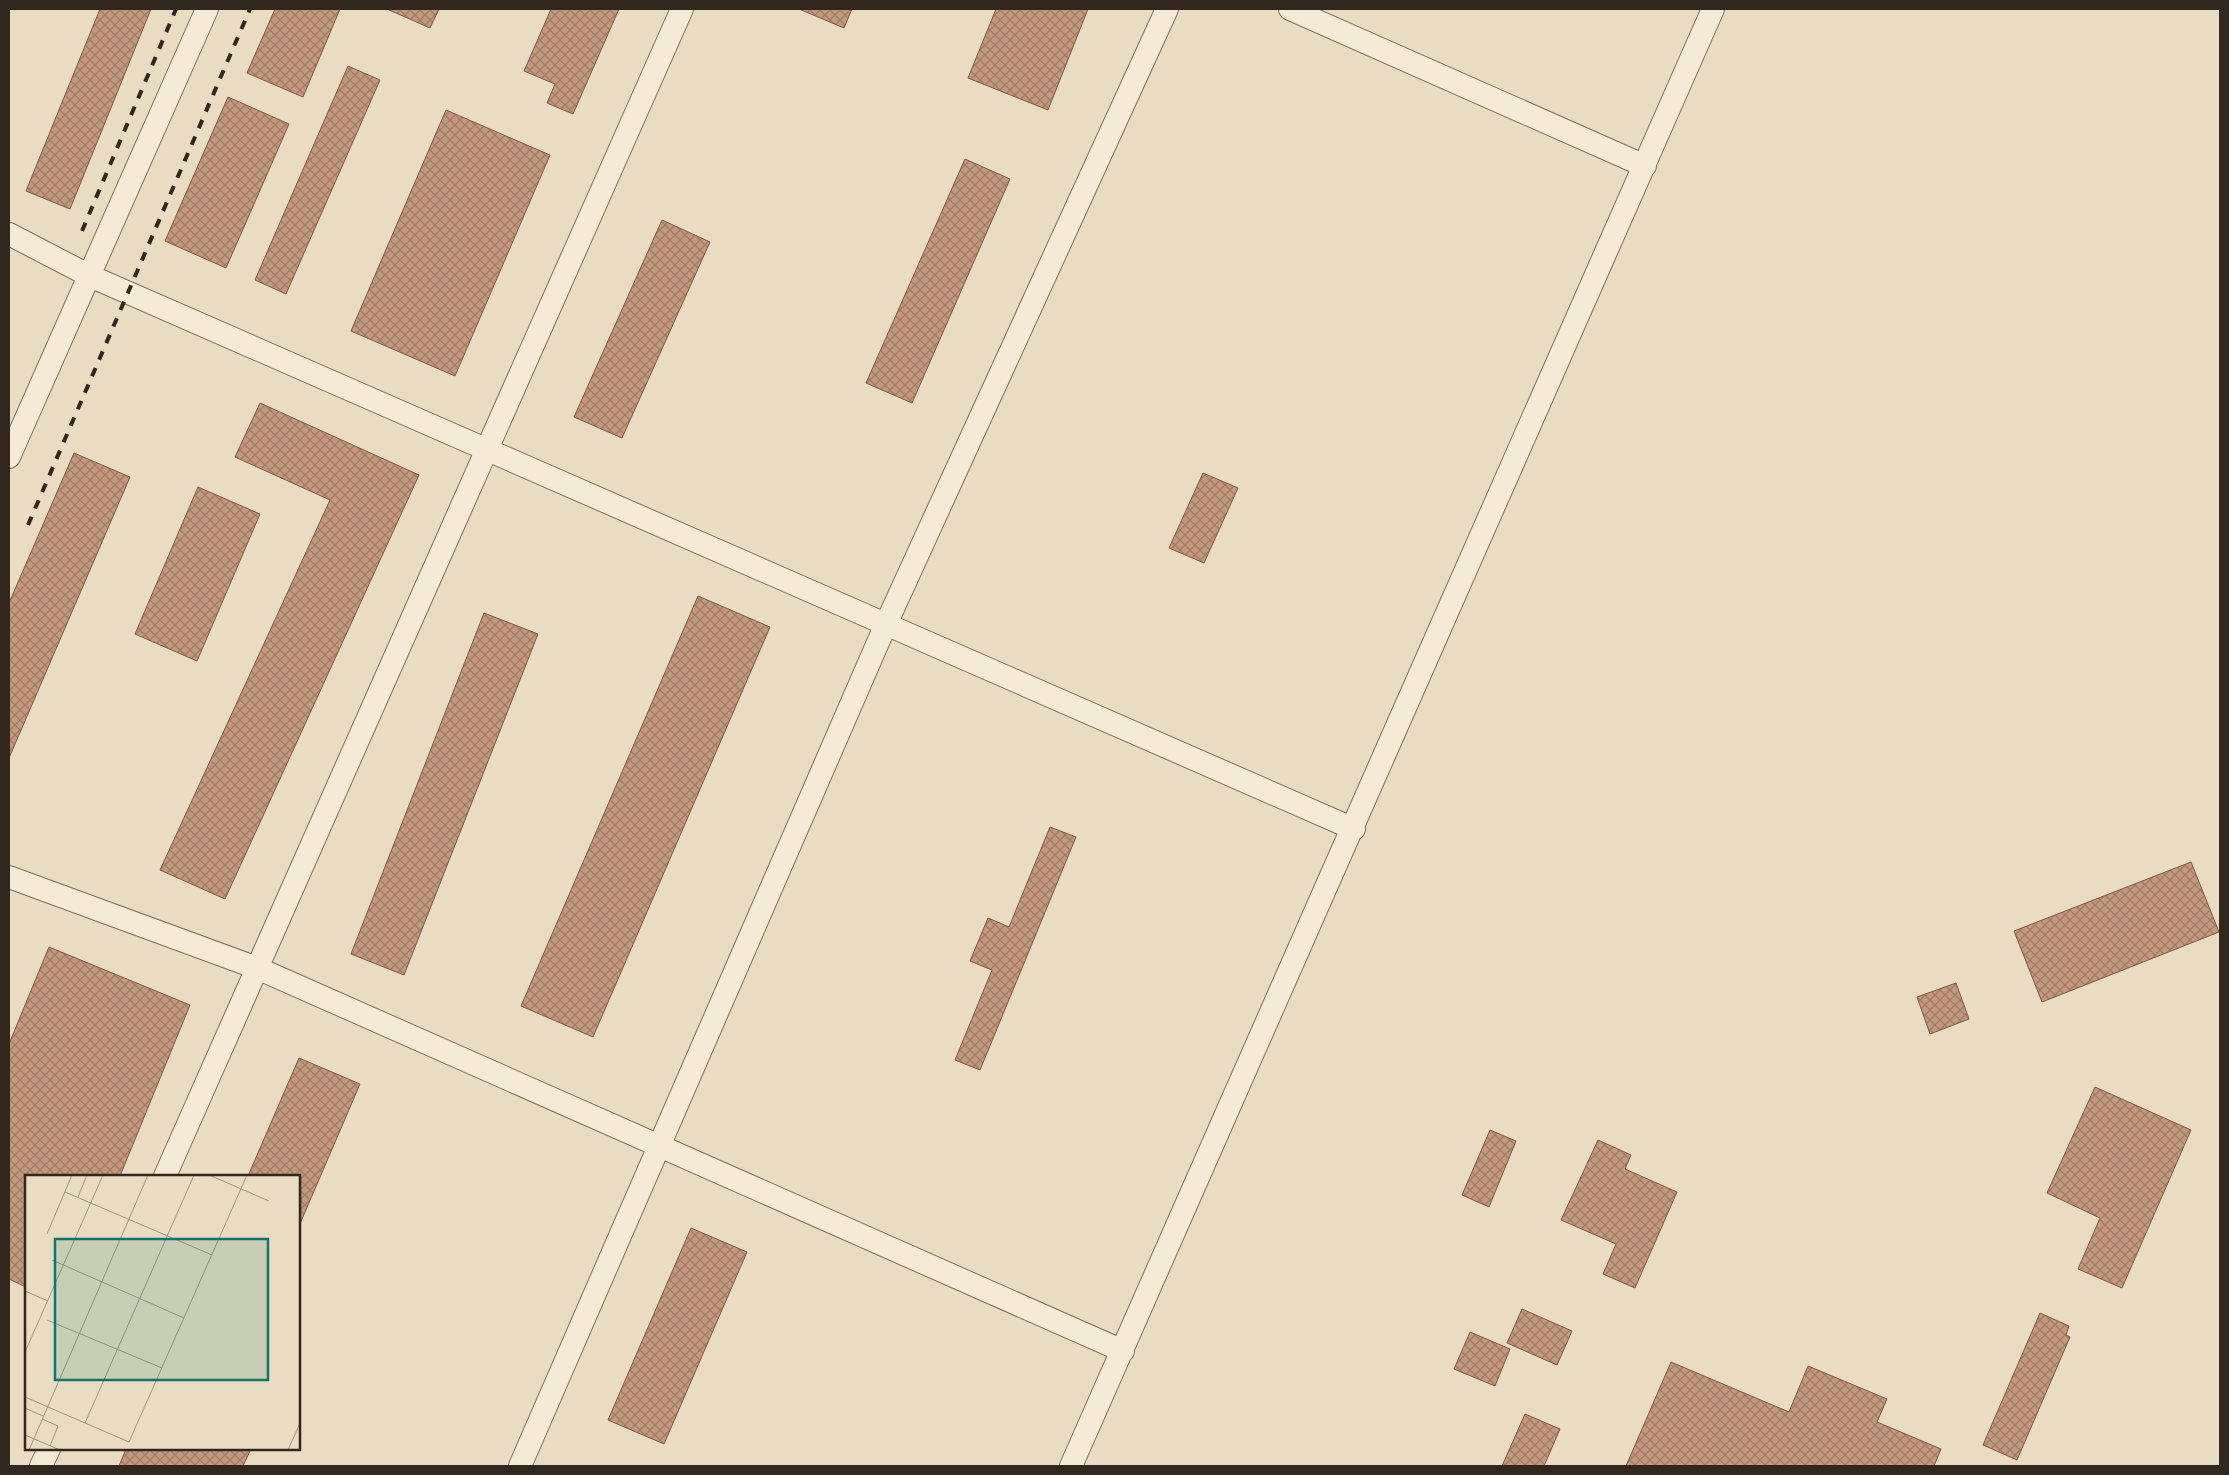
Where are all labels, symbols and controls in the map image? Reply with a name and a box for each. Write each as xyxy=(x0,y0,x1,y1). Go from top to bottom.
inset map xyxy=(25,1175,300,1450)

